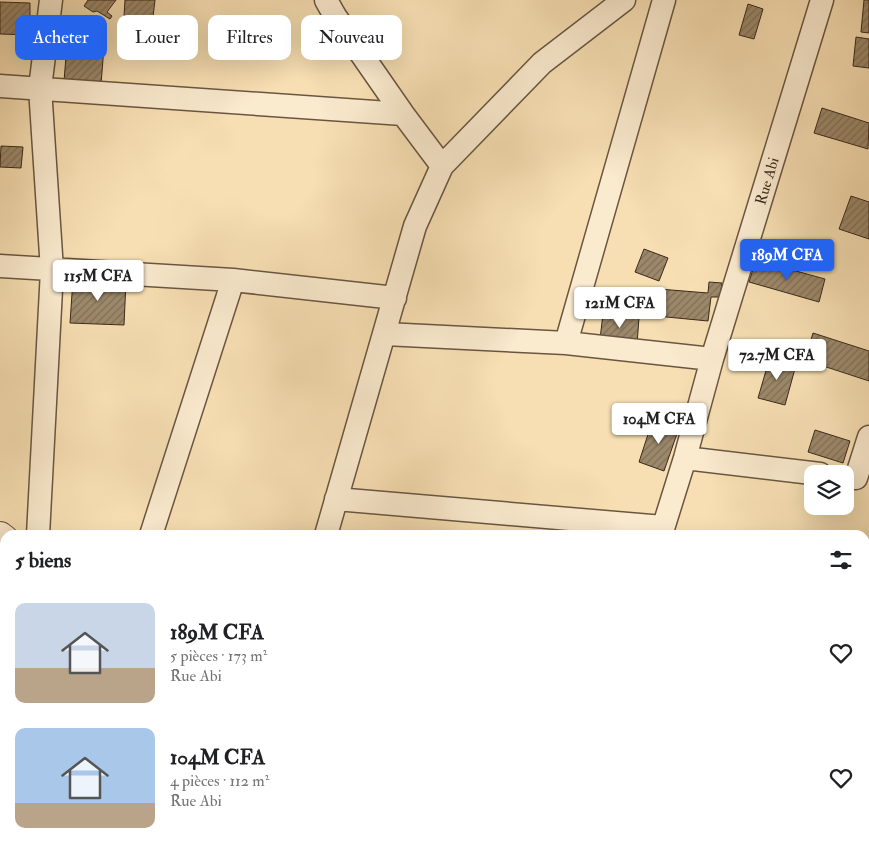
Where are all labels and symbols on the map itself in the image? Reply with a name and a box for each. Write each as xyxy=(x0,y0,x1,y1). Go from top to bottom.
street label: Rue Abi xyxy=(751,155,784,207)
pin: 189M CFA xyxy=(735,238,839,281)
pin: 115M CFA xyxy=(46,260,150,302)
pin: 121M CFA xyxy=(568,286,672,329)
pin: 72.7M CFA xyxy=(720,338,834,381)
pin: 104M CFA xyxy=(607,402,711,445)

